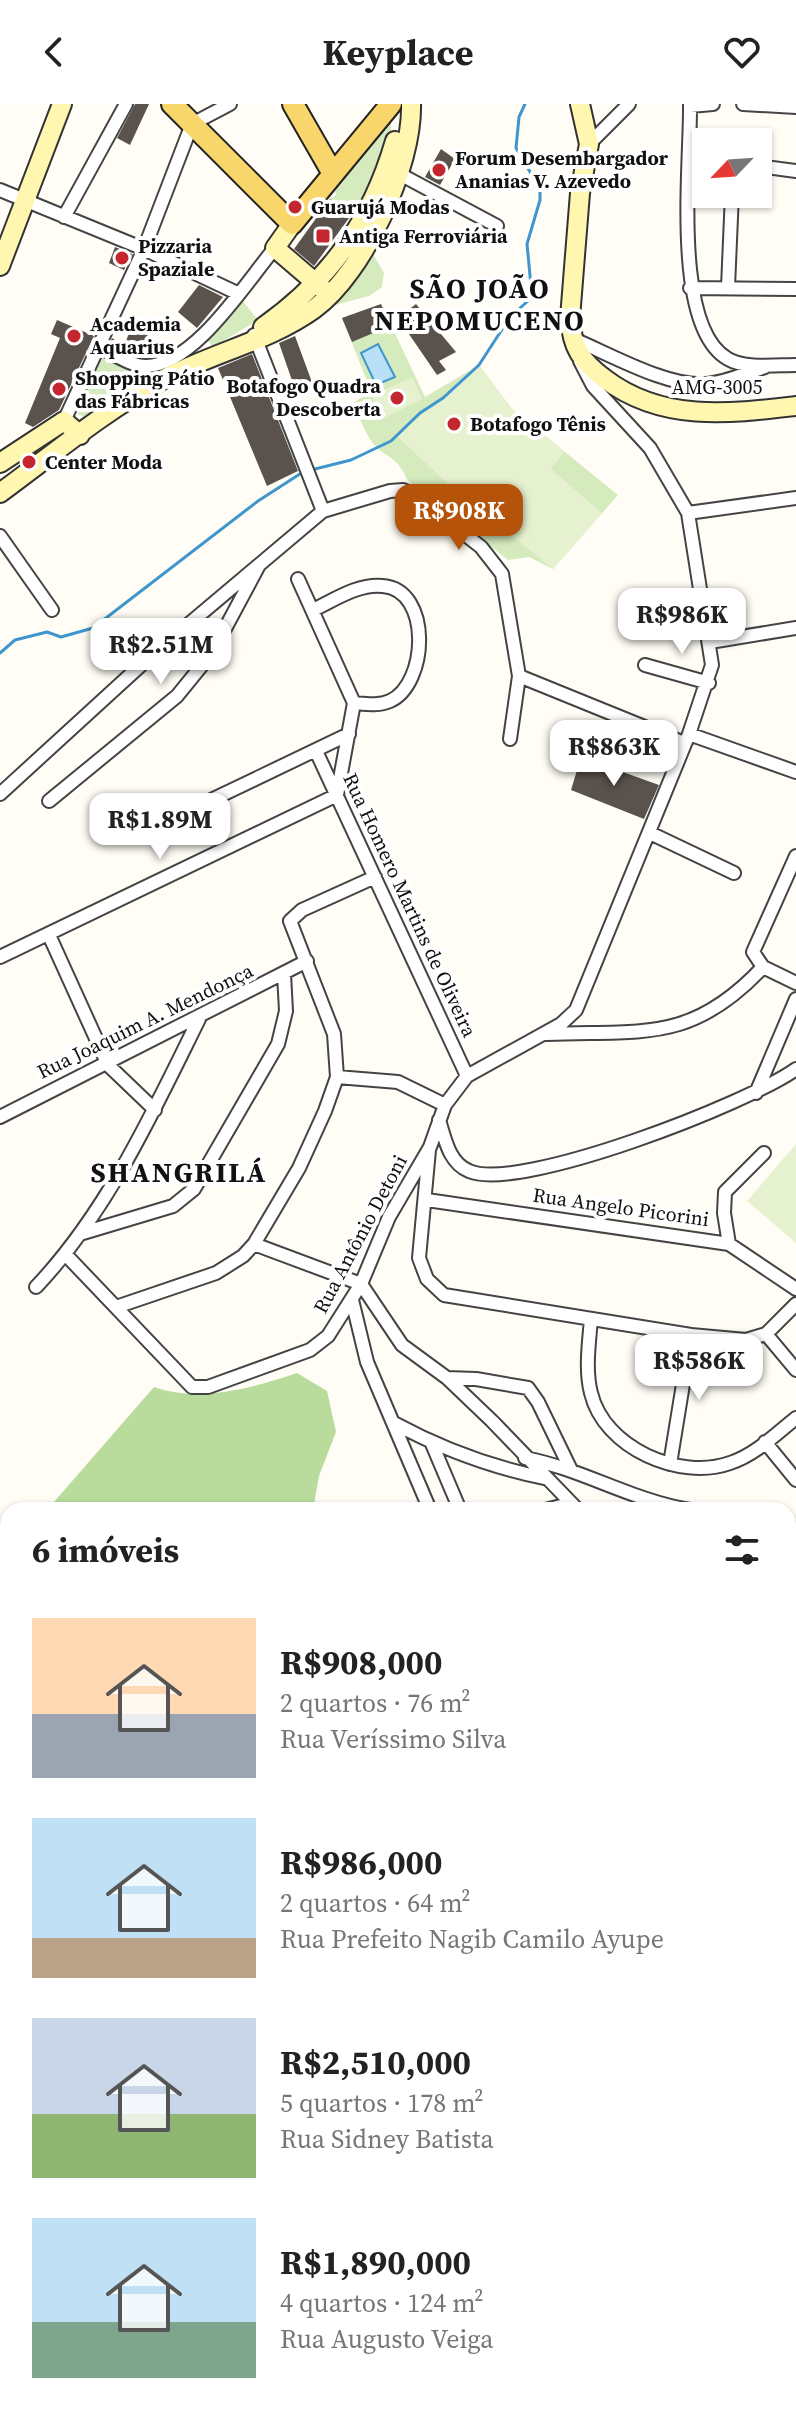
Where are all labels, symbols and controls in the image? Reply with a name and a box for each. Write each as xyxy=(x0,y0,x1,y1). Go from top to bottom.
text: Keyplace xyxy=(322,28,474,77)
icon: back xyxy=(32,30,76,74)
icon: heart xyxy=(720,30,764,74)
north arrow xyxy=(692,128,772,208)
map controls xyxy=(692,128,772,208)
place label: Forum Desembargador Ananias V. Azevedo xyxy=(455,144,669,195)
marker: Forum Desembargador Ananias V. Azevedo xyxy=(430,161,448,179)
place label: Guarujá Modas xyxy=(311,193,450,221)
marker: Guarujá Modas xyxy=(286,198,304,216)
place label: Antiga Ferroviária xyxy=(339,222,508,250)
marker: Antiga Ferroviária xyxy=(314,227,332,245)
place label: Pizzaria Spaziale xyxy=(138,232,214,283)
marker: Pizzaria Spaziale xyxy=(113,249,131,267)
district label: SÃO JOÃO NEPOMUCENO xyxy=(374,269,586,339)
place label: Academia Aquarius xyxy=(90,310,182,361)
marker: Academia Aquarius xyxy=(65,327,83,345)
place label: Shopping Pátio das Fábricas xyxy=(75,364,215,415)
place label: Botafogo Quadra Descoberta xyxy=(226,372,381,423)
street label: AMG-3005 xyxy=(672,373,762,401)
marker: Shopping Pátio das Fábricas xyxy=(50,380,68,398)
marker: Botafogo Quadra Descoberta xyxy=(388,389,406,407)
place label: Botafogo Tênis xyxy=(470,410,606,438)
marker: Botafogo Tênis xyxy=(445,415,463,433)
place label: Center Moda xyxy=(45,448,163,476)
marker: Center Moda xyxy=(20,453,38,471)
pin: R$908K xyxy=(394,484,524,552)
text: R$908K xyxy=(413,492,505,528)
pin: R$986K xyxy=(617,588,747,656)
text: R$986K xyxy=(636,596,728,632)
pin: R$2.51M xyxy=(87,618,235,686)
text: R$2.51M xyxy=(108,626,214,662)
pin: R$863K xyxy=(549,720,679,788)
text: R$863K xyxy=(568,728,660,764)
street label: Rua Homero Martins de Oliveira xyxy=(336,768,484,1042)
pin: R$1.89M xyxy=(86,793,234,861)
text: R$1.89M xyxy=(107,801,213,837)
street label: Rua Joaquim A. Mendonça xyxy=(32,956,258,1086)
street label: Rua Antônio Detoni xyxy=(306,1150,414,1318)
district label: SHANGRILÁ xyxy=(91,1153,267,1191)
street label: Rua Angelo Picorini xyxy=(531,1181,711,1233)
pin: R$586K xyxy=(634,1334,764,1402)
text: R$586K xyxy=(653,1342,745,1378)
text: 6 imóveis xyxy=(32,1527,179,1573)
icon: filters xyxy=(720,1528,764,1572)
text: R$908,000 xyxy=(280,1639,442,1685)
icon: home xyxy=(96,1650,192,1746)
text: 2 quartos · 76 m² xyxy=(280,1685,471,1721)
text: Rua Veríssimo Silva xyxy=(280,1721,507,1757)
text: R$986,000 xyxy=(280,1839,442,1885)
icon: home xyxy=(96,1850,192,1946)
text: 2 quartos · 64 m² xyxy=(280,1885,471,1921)
text: Rua Prefeito Nagib Camilo Ayupe xyxy=(280,1921,664,1957)
text: R$2,510,000 xyxy=(280,2039,471,2085)
icon: home xyxy=(96,2050,192,2146)
text: 5 quartos · 178 m² xyxy=(280,2085,484,2121)
text: Rua Sidney Batista xyxy=(280,2121,494,2157)
text: R$1,890,000 xyxy=(280,2239,471,2285)
icon: home xyxy=(96,2250,192,2346)
text: 4 quartos · 124 m² xyxy=(280,2285,484,2321)
text: Rua Augusto Veiga xyxy=(280,2321,494,2357)

